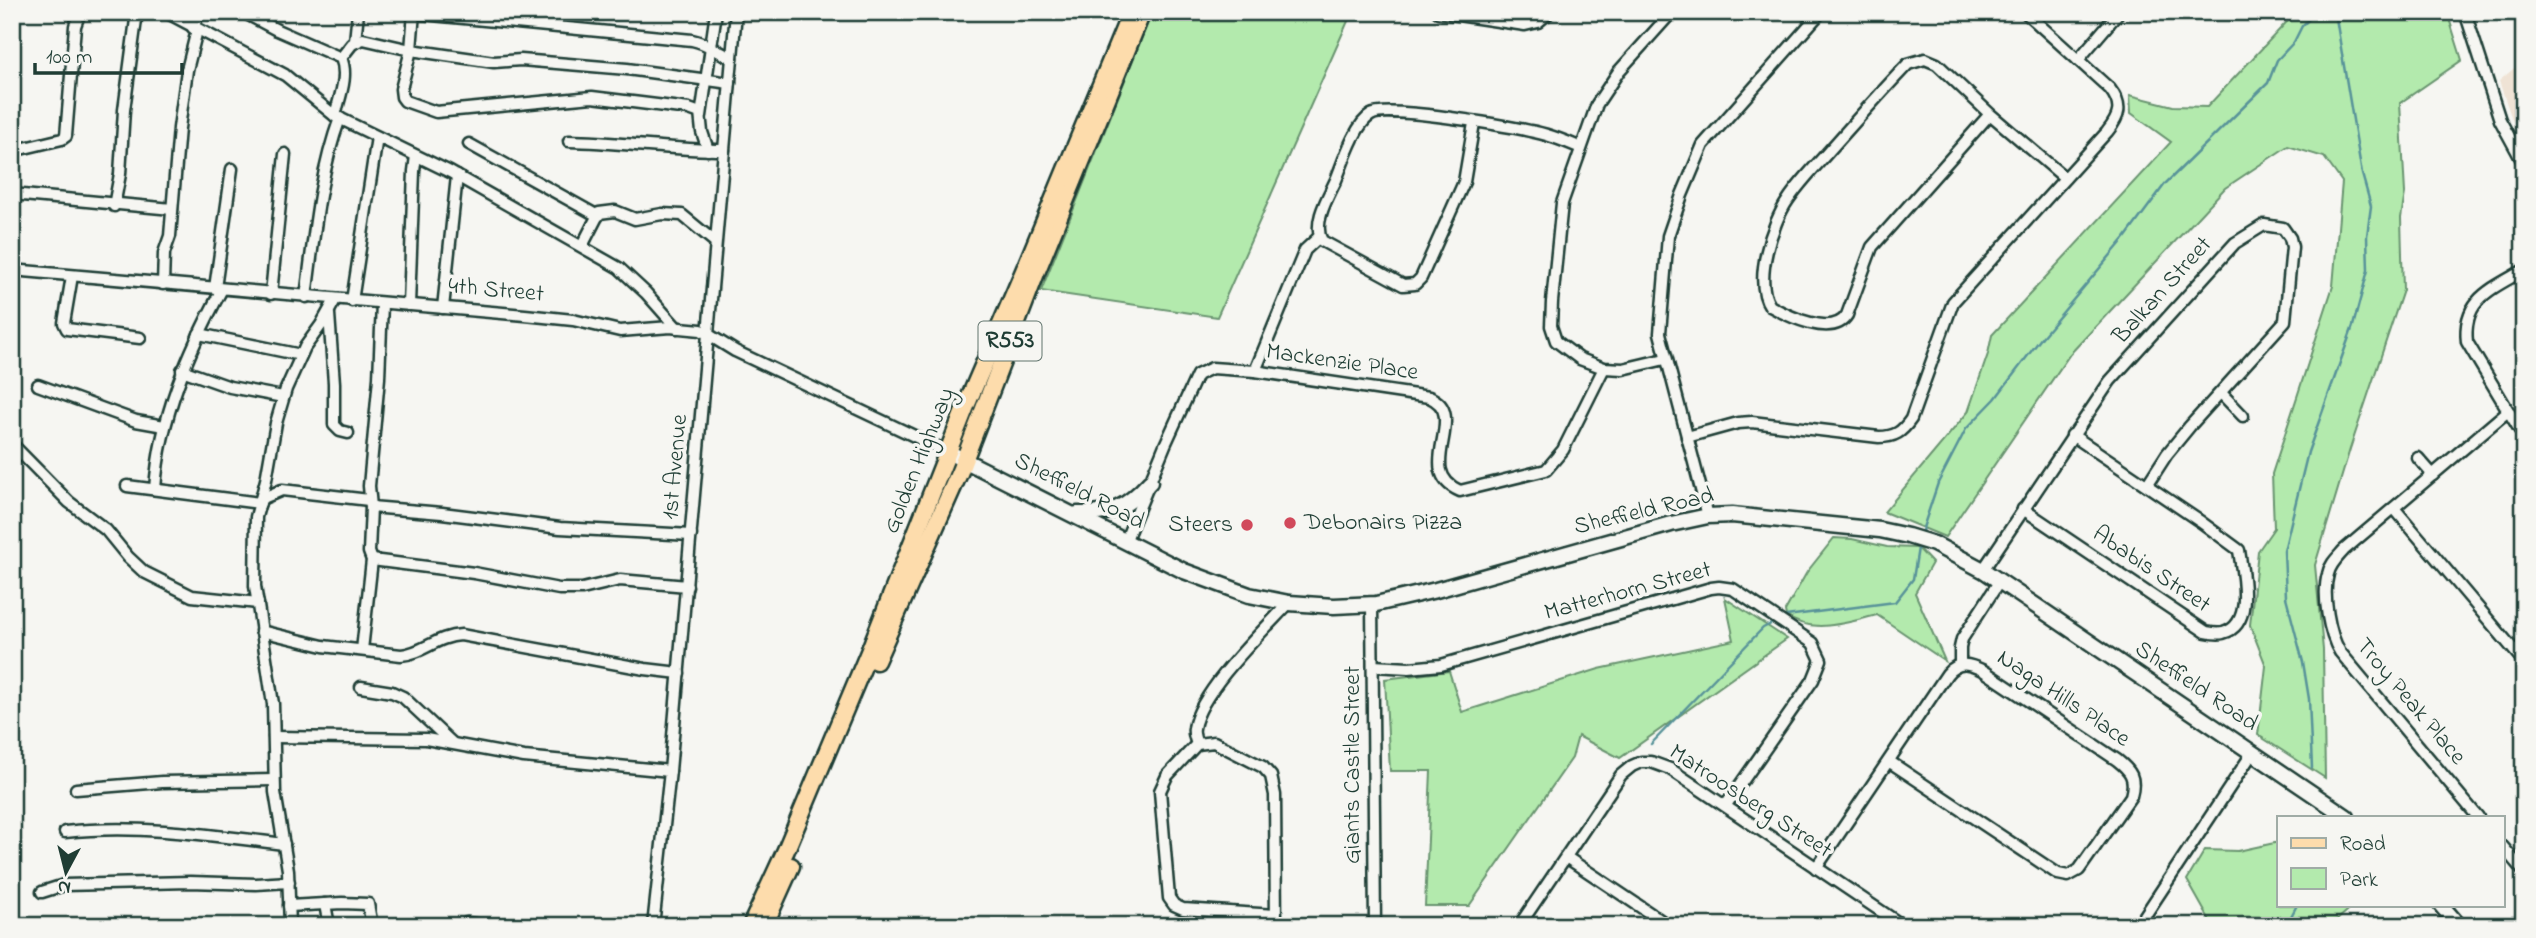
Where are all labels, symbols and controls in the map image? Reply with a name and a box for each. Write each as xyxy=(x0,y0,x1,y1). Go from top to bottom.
scale bar xyxy=(35,32,182,76)
text: 100 m xyxy=(46,43,92,73)
street label: Balkan Street xyxy=(2104,229,2221,354)
street label: 4th Street xyxy=(447,269,545,313)
road number: R553 xyxy=(978,322,1042,360)
street label: Mackenzie Place xyxy=(1264,335,1421,391)
street label: Golden Highway xyxy=(875,383,966,540)
street label: 1st Avenue xyxy=(654,413,698,521)
street label: Sheffield Road xyxy=(1008,444,1151,540)
street label: Sheffield Road xyxy=(1571,479,1718,545)
place label: Debonairs Pizza xyxy=(1303,506,1462,541)
place label: Steers xyxy=(1168,508,1233,543)
marker: Debonairs Pizza xyxy=(1282,515,1298,531)
marker: Steers xyxy=(1239,517,1255,533)
street label: Ababis Street xyxy=(2085,517,2217,623)
street label: Matterhorn Street xyxy=(1541,553,1715,631)
street label: Troy Peak Place xyxy=(2346,631,2474,774)
street label: Sheffield Road xyxy=(2127,633,2265,742)
street label: Naga Hills Place xyxy=(1989,641,2137,757)
street label: Giants Castle Street xyxy=(1336,666,1371,864)
street label: Matroosberg Street xyxy=(1661,736,1839,868)
legend xyxy=(2277,816,2504,906)
text: Road xyxy=(2340,830,2386,860)
north arrow xyxy=(32,836,102,906)
text: Park xyxy=(2340,866,2379,896)
text: N xyxy=(56,872,72,901)

